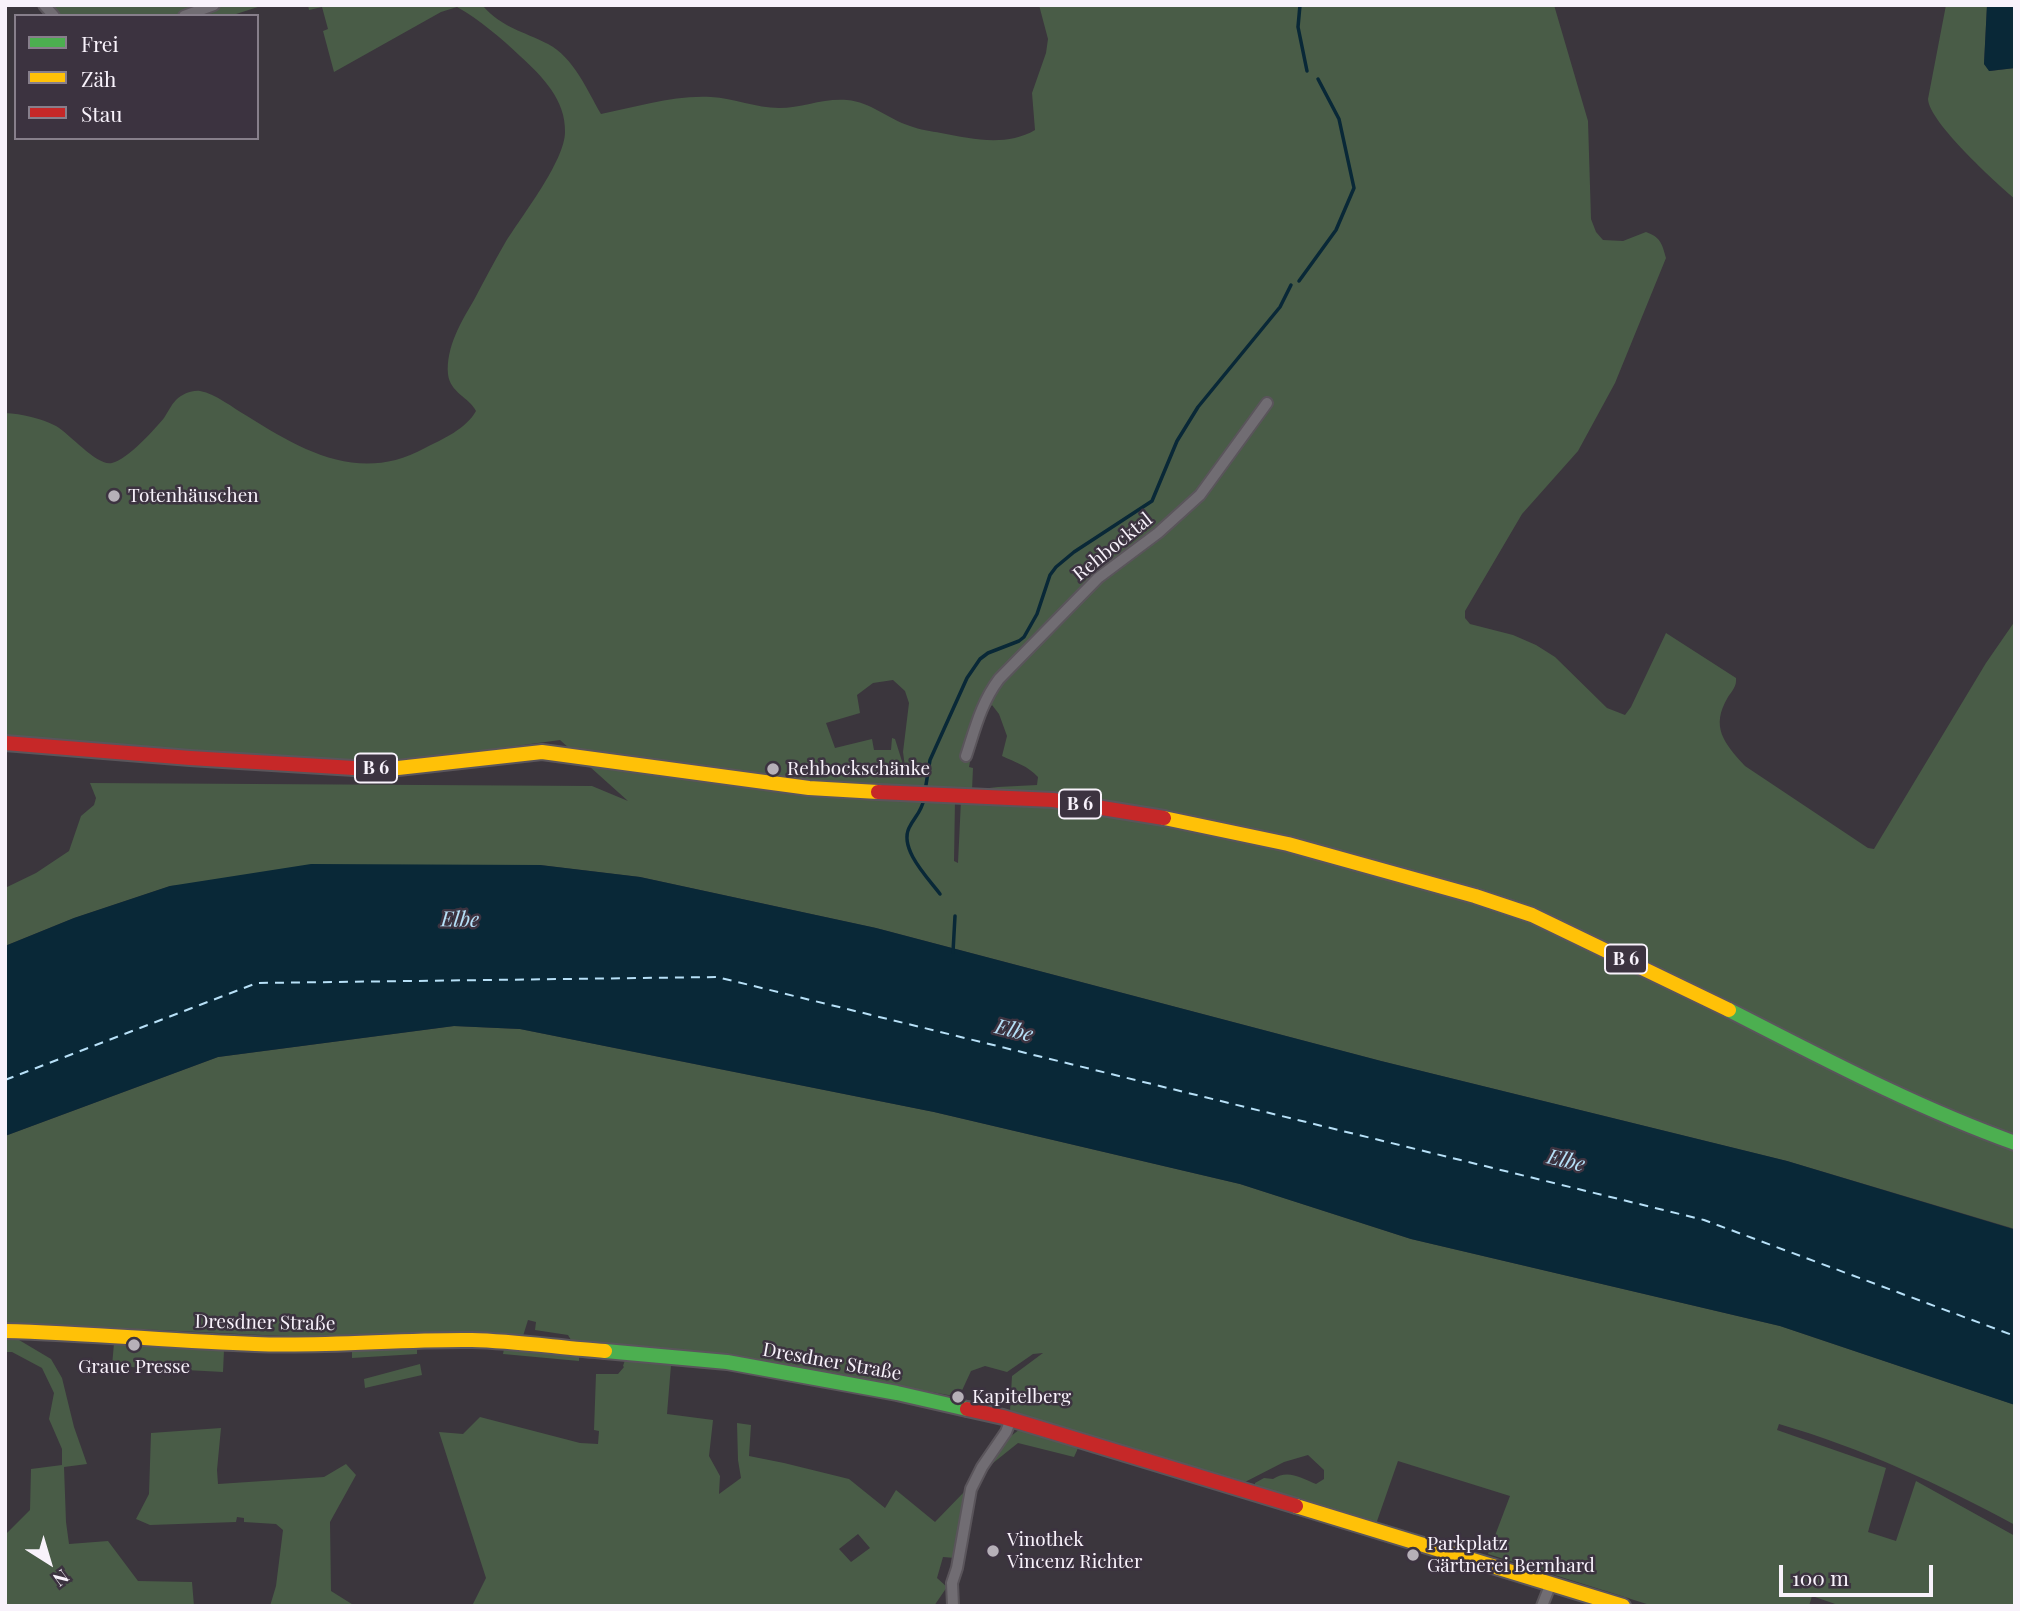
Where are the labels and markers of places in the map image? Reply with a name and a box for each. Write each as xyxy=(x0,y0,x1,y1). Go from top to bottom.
place label: Totenhäuschen xyxy=(128,485,259,507)
marker: Totenhäuschen xyxy=(106,488,122,504)
place label: Rehbockschänke xyxy=(787,758,930,780)
marker: Rehbockschänke xyxy=(765,761,781,777)
marker: Graue Presse xyxy=(126,1337,142,1353)
place label: Graue Presse xyxy=(78,1356,190,1378)
place label: Kapitelberg xyxy=(972,1386,1071,1408)
marker: Kapitelberg xyxy=(950,1389,966,1405)
place label: Vinothek Vincenz Richter xyxy=(1007,1529,1142,1573)
place label: Parkplatz Gärtnerei Bernhard xyxy=(1427,1533,1595,1577)
marker: Vinothek Vincenz Richter xyxy=(985,1543,1001,1559)
marker: Parkplatz Gärtnerei Bernhard xyxy=(1405,1547,1421,1563)

